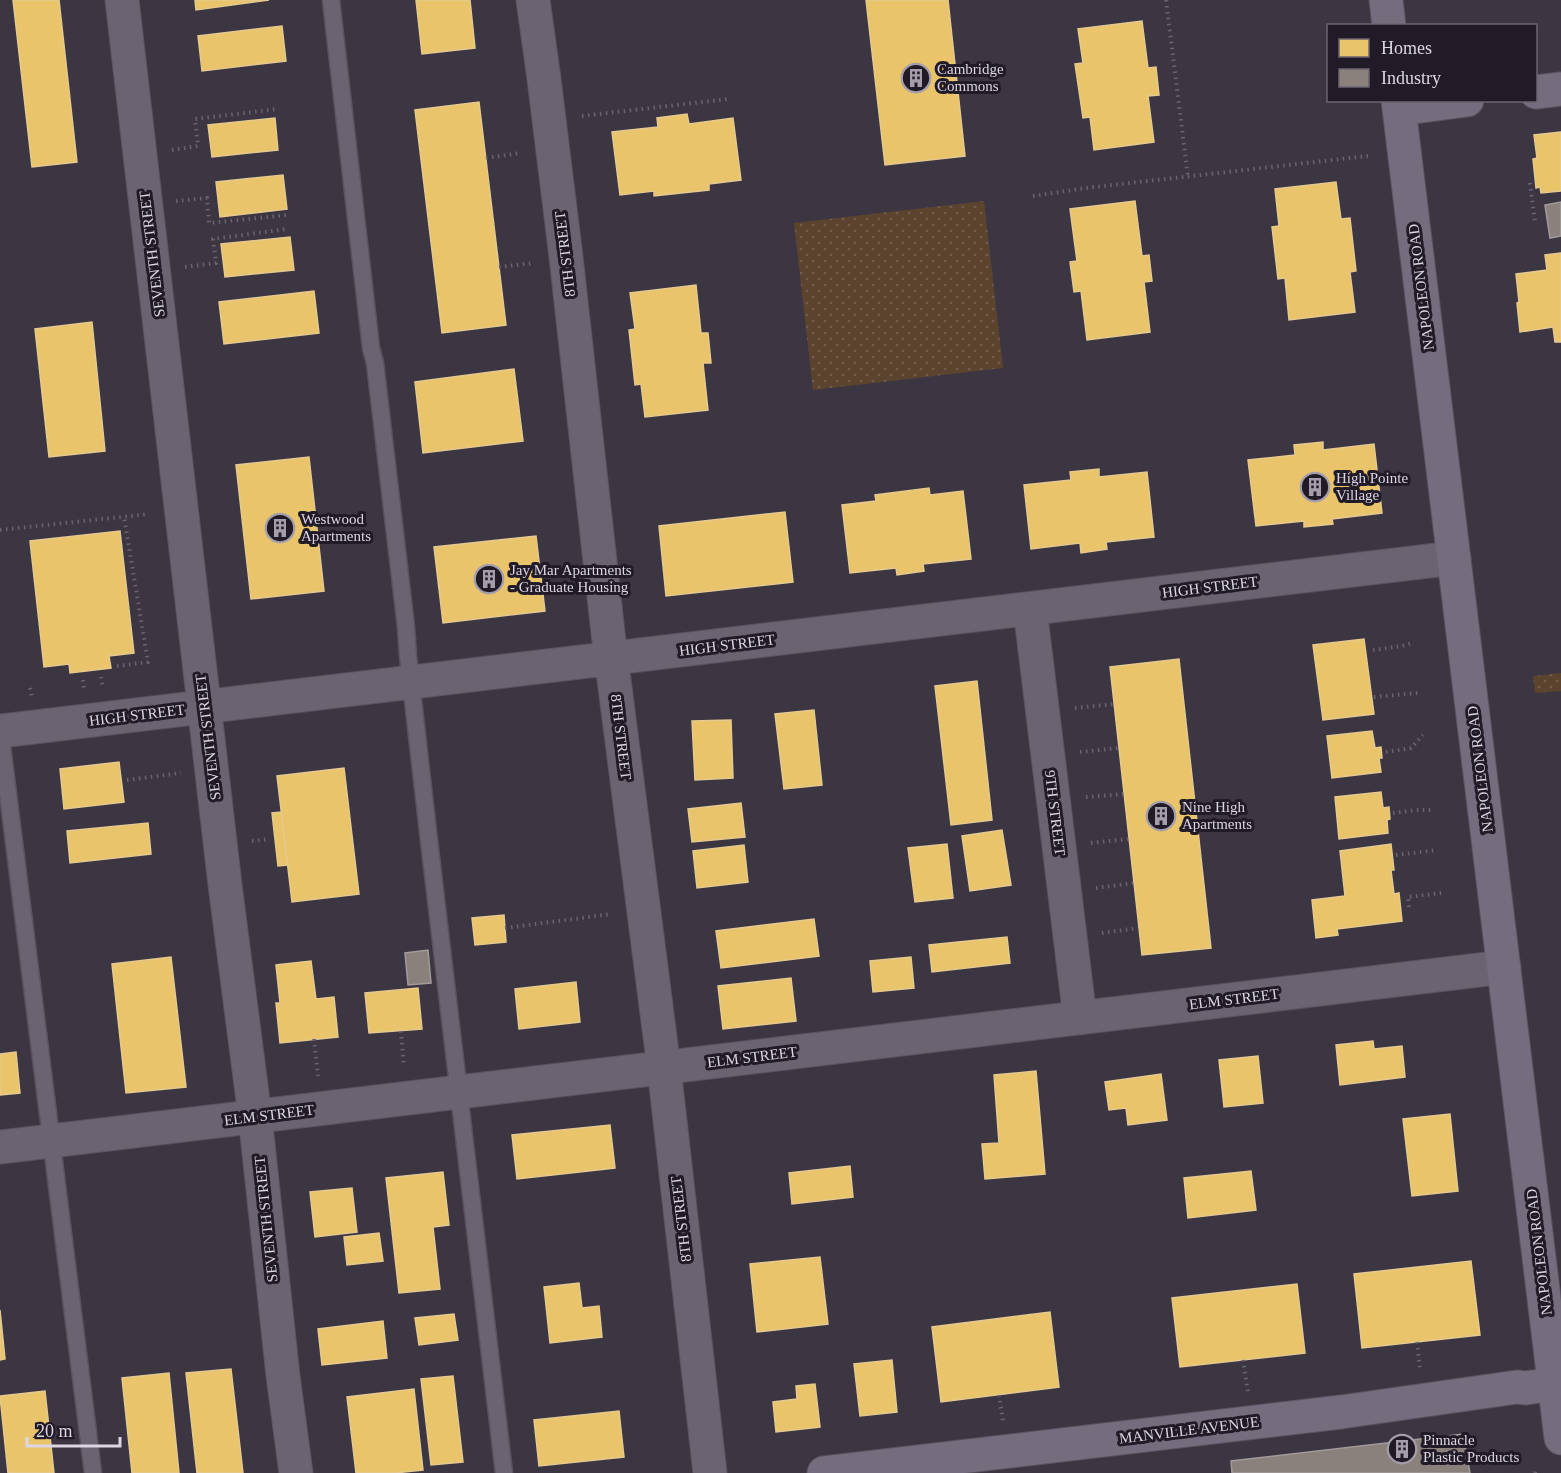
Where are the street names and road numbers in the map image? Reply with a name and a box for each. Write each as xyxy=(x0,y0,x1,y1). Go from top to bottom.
street label: SEVENTH STREET xyxy=(136,190,168,318)
street label: 8TH STREET xyxy=(552,210,578,298)
street label: NAPOLEON ROAD xyxy=(1405,223,1437,351)
street label: HIGH STREET xyxy=(1161,573,1259,601)
street label: HIGH STREET xyxy=(678,631,776,659)
street label: SEVENTH STREET xyxy=(192,673,224,801)
street label: 8TH STREET xyxy=(608,693,634,781)
street label: HIGH STREET xyxy=(88,701,186,729)
street label: NAPOLEON ROAD xyxy=(1464,705,1496,833)
street label: 9TH STREET xyxy=(1042,769,1068,857)
street label: ELM STREET xyxy=(1188,986,1280,1012)
street label: ELM STREET xyxy=(706,1044,798,1070)
street label: ELM STREET xyxy=(223,1102,315,1128)
street label: SEVENTH STREET xyxy=(251,1155,281,1283)
street label: 8TH STREET xyxy=(668,1175,694,1263)
street label: NAPOLEON ROAD xyxy=(1523,1188,1555,1316)
street label: MANVILLE AVENUE xyxy=(1118,1413,1260,1447)

